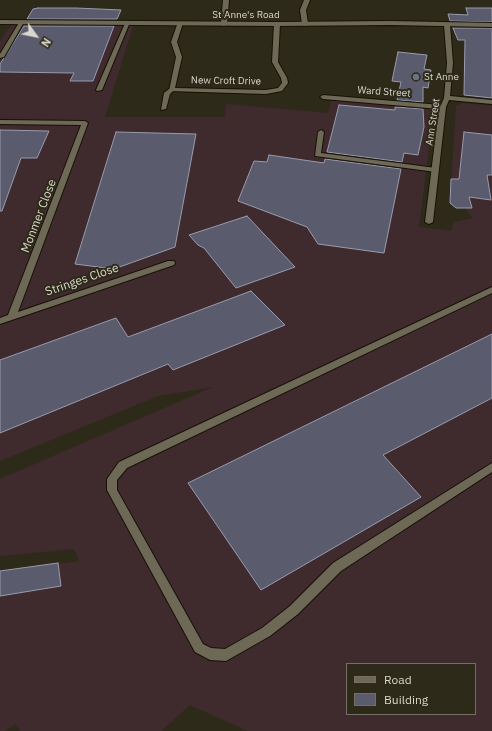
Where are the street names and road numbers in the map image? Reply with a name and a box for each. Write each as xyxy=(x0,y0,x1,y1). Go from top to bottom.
street label: St Anne's Road xyxy=(212,9,280,21)
street label: New Croft Drive xyxy=(191,74,261,88)
street label: Ward Street xyxy=(357,84,411,100)
street label: Ann Street xyxy=(423,98,443,146)
street label: Monmer Close xyxy=(18,177,60,255)
street label: Stringes Close xyxy=(43,261,121,299)

